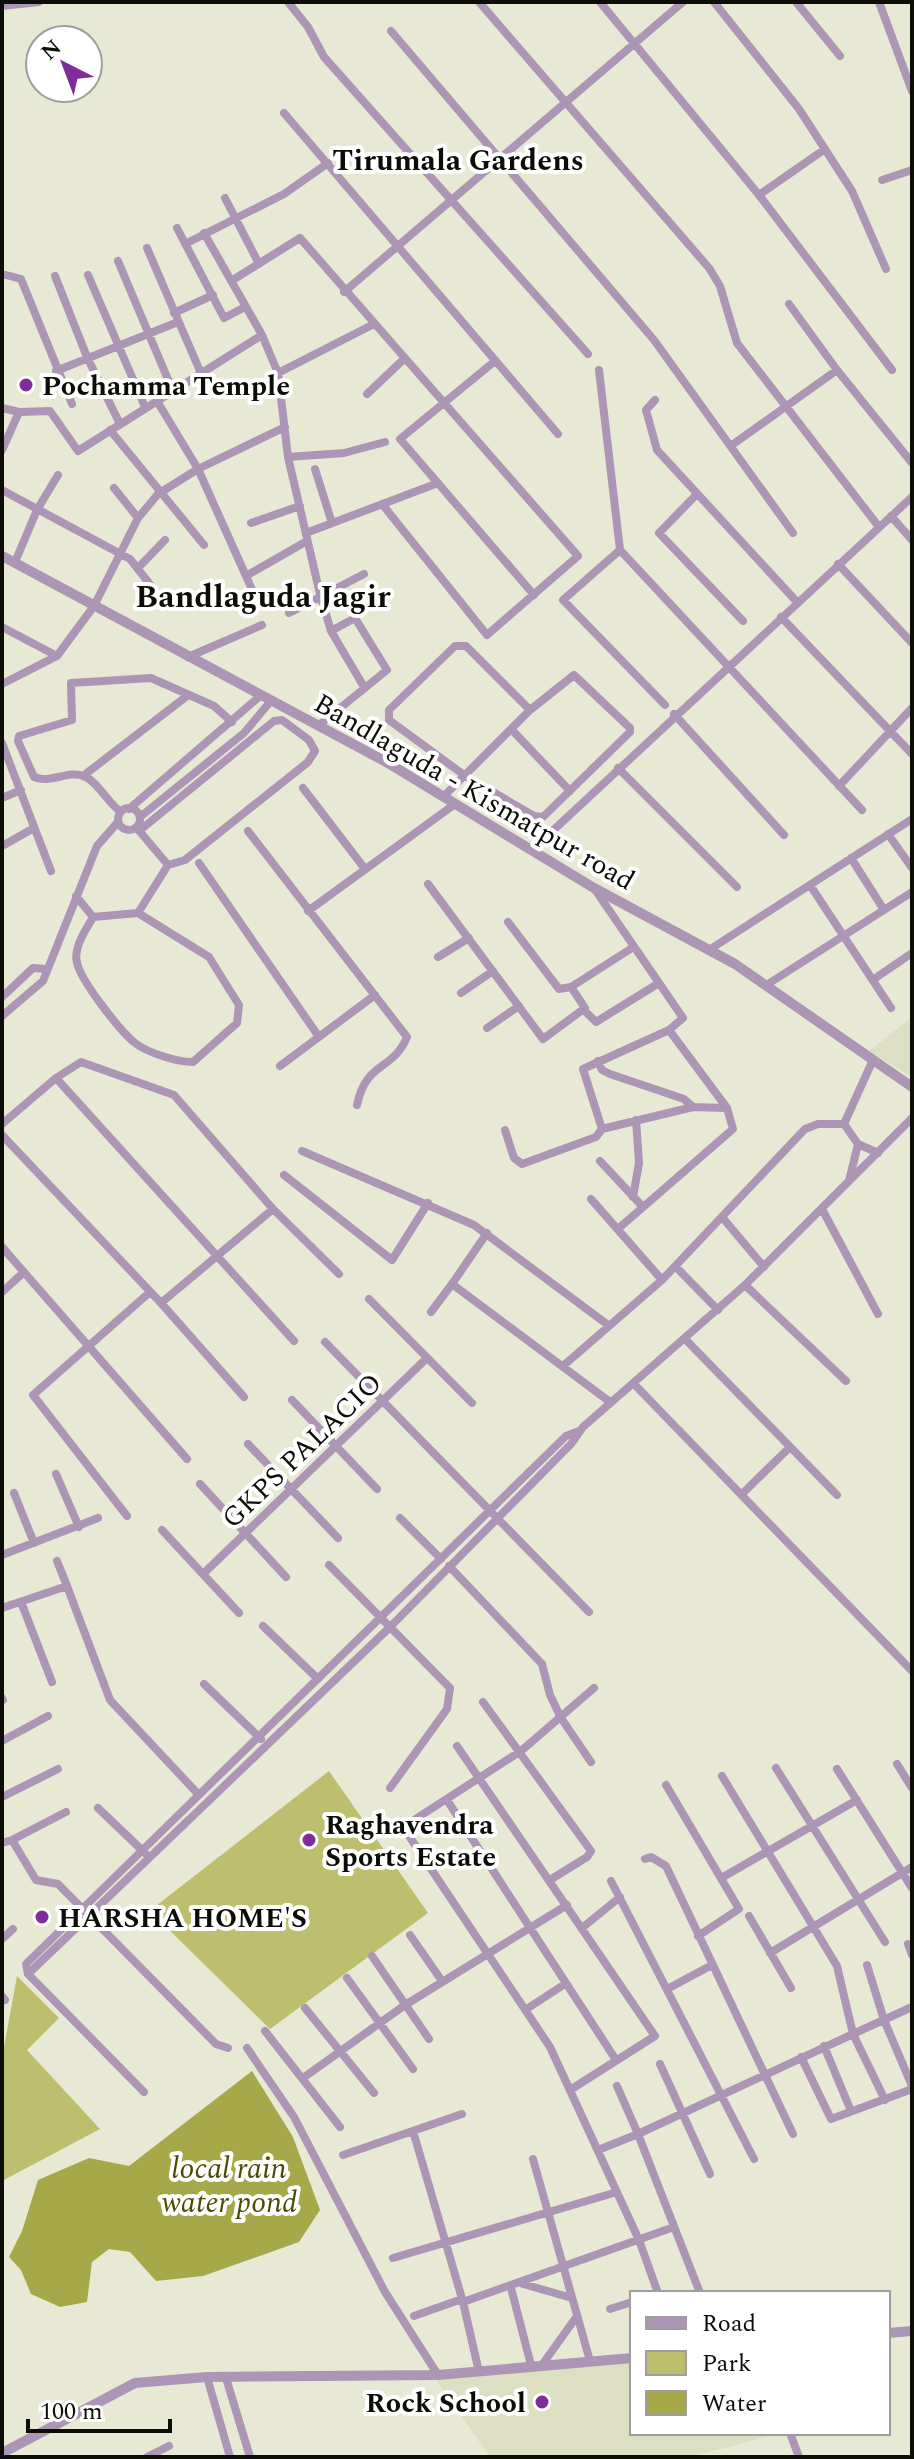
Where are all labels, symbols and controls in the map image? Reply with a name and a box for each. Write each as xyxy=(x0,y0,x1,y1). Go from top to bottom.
north arrow xyxy=(24,24,104,104)
text: N xyxy=(34,32,69,69)
district label: Tirumala Gardens xyxy=(332,138,584,184)
place label: Pochamma Temple xyxy=(42,365,290,408)
marker: Pochamma Temple xyxy=(17,376,35,394)
district label: Bandlaguda Jagir xyxy=(135,573,391,622)
street label: Bandlaguda - Kismatpur road xyxy=(306,683,643,902)
street label: GKPS PALACIO xyxy=(212,1363,392,1539)
place label: Raghavendra Sports Estate xyxy=(325,1804,496,1879)
marker: Raghavendra Sports Estate xyxy=(300,1831,318,1849)
place label: HARSHA HOME'S xyxy=(58,1897,307,1940)
marker: HARSHA HOME'S xyxy=(33,1908,51,1926)
water label: local rain water pond xyxy=(161,2146,297,2226)
legend xyxy=(630,2291,890,2435)
text: Road xyxy=(702,2306,756,2342)
text: Park xyxy=(702,2346,752,2382)
place label: Rock School xyxy=(366,2382,526,2425)
scale bar xyxy=(28,2383,170,2433)
text: Water xyxy=(702,2386,766,2422)
marker: Rock School xyxy=(533,2393,551,2411)
text: 100 m xyxy=(40,2394,103,2430)

